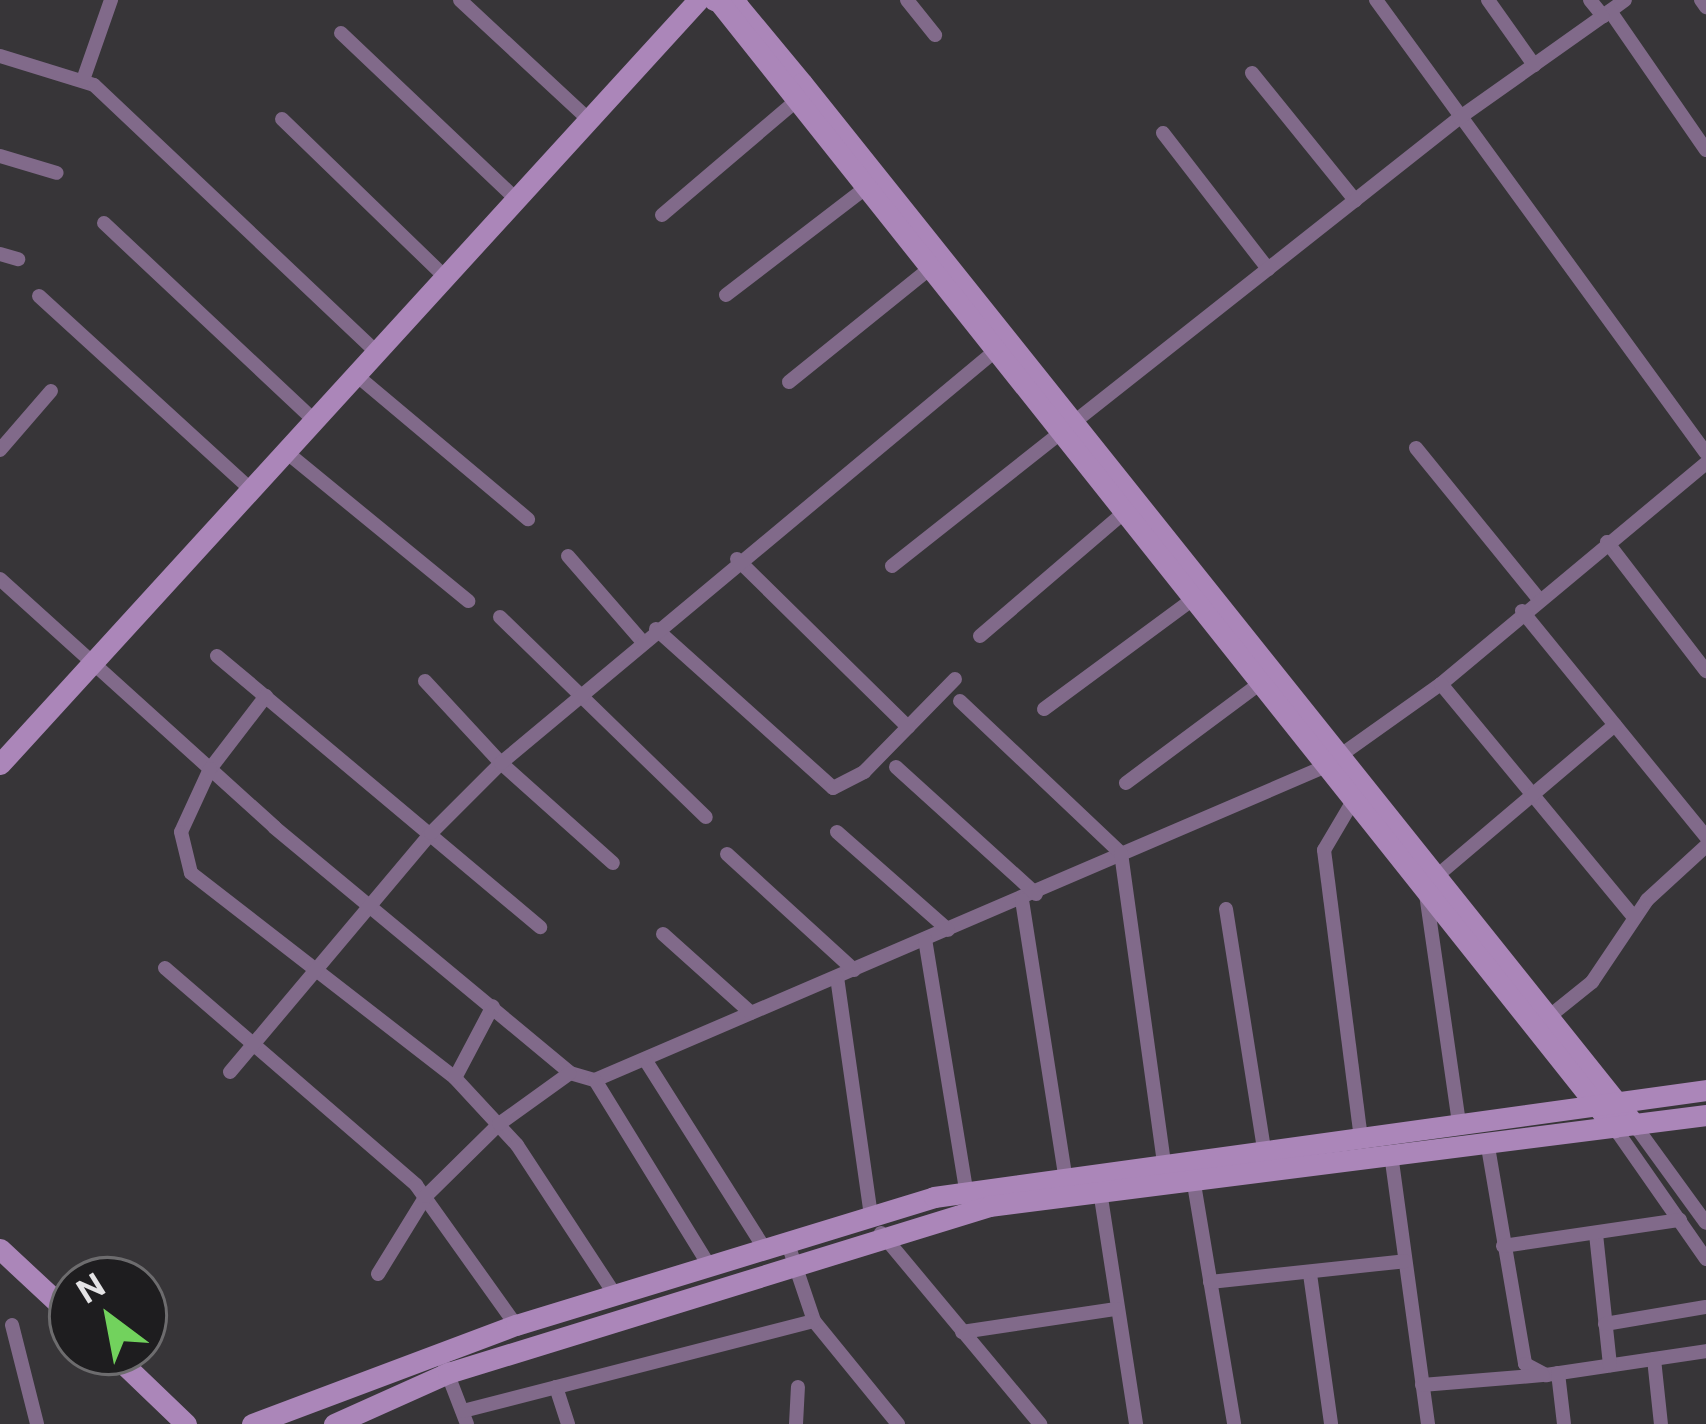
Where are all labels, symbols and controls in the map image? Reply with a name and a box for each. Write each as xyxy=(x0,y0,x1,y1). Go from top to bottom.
north arrow xyxy=(48,1256,168,1376)
text: N xyxy=(69,1265,112,1311)

